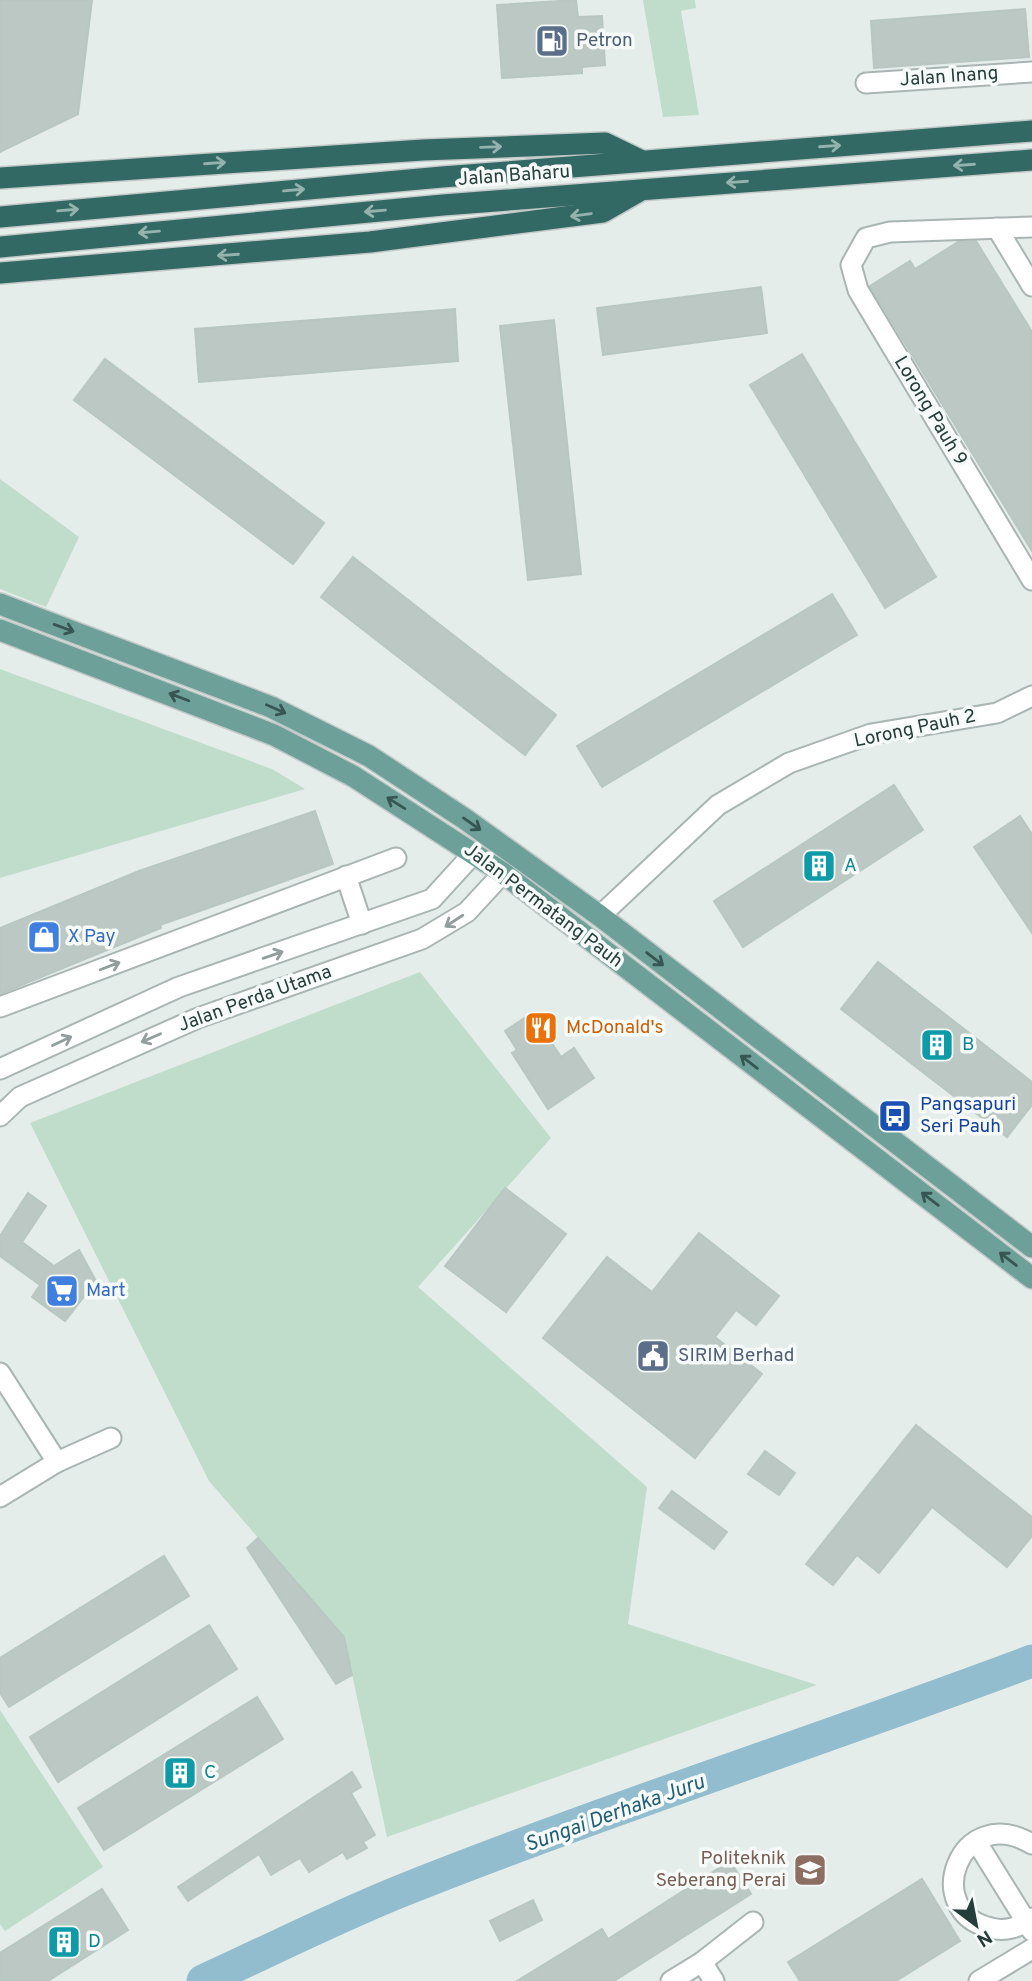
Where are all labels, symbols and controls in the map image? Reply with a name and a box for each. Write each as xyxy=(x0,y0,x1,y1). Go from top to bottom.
fuel station icon: Petron xyxy=(533,22,571,60)
place label: Petron xyxy=(576,29,633,53)
street label: Jalan Inang xyxy=(899,62,999,92)
one-way arrow xyxy=(818,139,841,152)
one-way arrow xyxy=(479,141,502,154)
one-way arrow xyxy=(203,157,226,170)
one-way arrow xyxy=(953,159,976,172)
street label: Jalan Baharu xyxy=(457,160,571,192)
one-way arrow xyxy=(726,176,749,189)
one-way arrow xyxy=(283,183,305,196)
one-way arrow xyxy=(56,203,79,216)
one-way arrow xyxy=(364,205,387,218)
one-way arrow xyxy=(570,209,593,222)
one-way arrow xyxy=(138,226,160,239)
one-way arrow xyxy=(217,249,240,262)
street label: Lorong Pauh 9 xyxy=(888,352,972,470)
one-way arrow xyxy=(52,623,74,635)
one-way arrow xyxy=(169,690,191,702)
one-way arrow xyxy=(265,704,286,717)
street label: Lorong Pauh 2 xyxy=(852,704,978,754)
one-way arrow xyxy=(387,796,406,810)
one-way arrow xyxy=(462,817,481,831)
street label: Jalan Permatang Pauh xyxy=(459,838,627,974)
building icon: A xyxy=(800,847,838,885)
place label: A xyxy=(844,854,857,878)
one-way arrow xyxy=(445,913,464,928)
shop icon: X Pay xyxy=(25,918,63,956)
place label: X Pay xyxy=(68,925,116,949)
one-way arrow xyxy=(261,948,283,960)
one-way arrow xyxy=(646,951,664,966)
one-way arrow xyxy=(98,958,120,971)
street label: Jalan Perda Utama xyxy=(175,960,335,1038)
restaurant icon: McDonald's xyxy=(522,1009,560,1047)
place label: McDonald's xyxy=(566,1016,664,1040)
building icon: B xyxy=(918,1026,956,1064)
one-way arrow xyxy=(141,1032,163,1045)
place label: B xyxy=(962,1033,974,1057)
one-way arrow xyxy=(51,1034,72,1047)
one-way arrow xyxy=(740,1055,758,1070)
place label: Pangsapuri Seri Pauh xyxy=(920,1093,1016,1139)
bus stop icon: Pangsapuri Seri Pauh xyxy=(876,1097,914,1135)
one-way arrow xyxy=(921,1192,940,1207)
one-way arrow xyxy=(999,1252,1018,1267)
supermarket icon: Mart xyxy=(43,1272,81,1310)
place label: Mart xyxy=(86,1279,126,1303)
public building icon: SIRIM Berhad xyxy=(634,1337,672,1375)
place label: SIRIM Berhad xyxy=(678,1344,794,1368)
building icon: C xyxy=(161,1754,199,1792)
place label: C xyxy=(204,1761,216,1785)
water label: Sungai Derhaka Juru xyxy=(521,1769,709,1859)
place label: Politeknik Seberang Perai xyxy=(656,1847,786,1893)
school or university icon: Politeknik Seberang Perai xyxy=(791,1851,829,1889)
north arrow xyxy=(941,1890,1011,1960)
building icon: D xyxy=(45,1923,83,1961)
text: N xyxy=(972,1924,996,1952)
place label: D xyxy=(88,1930,101,1954)

